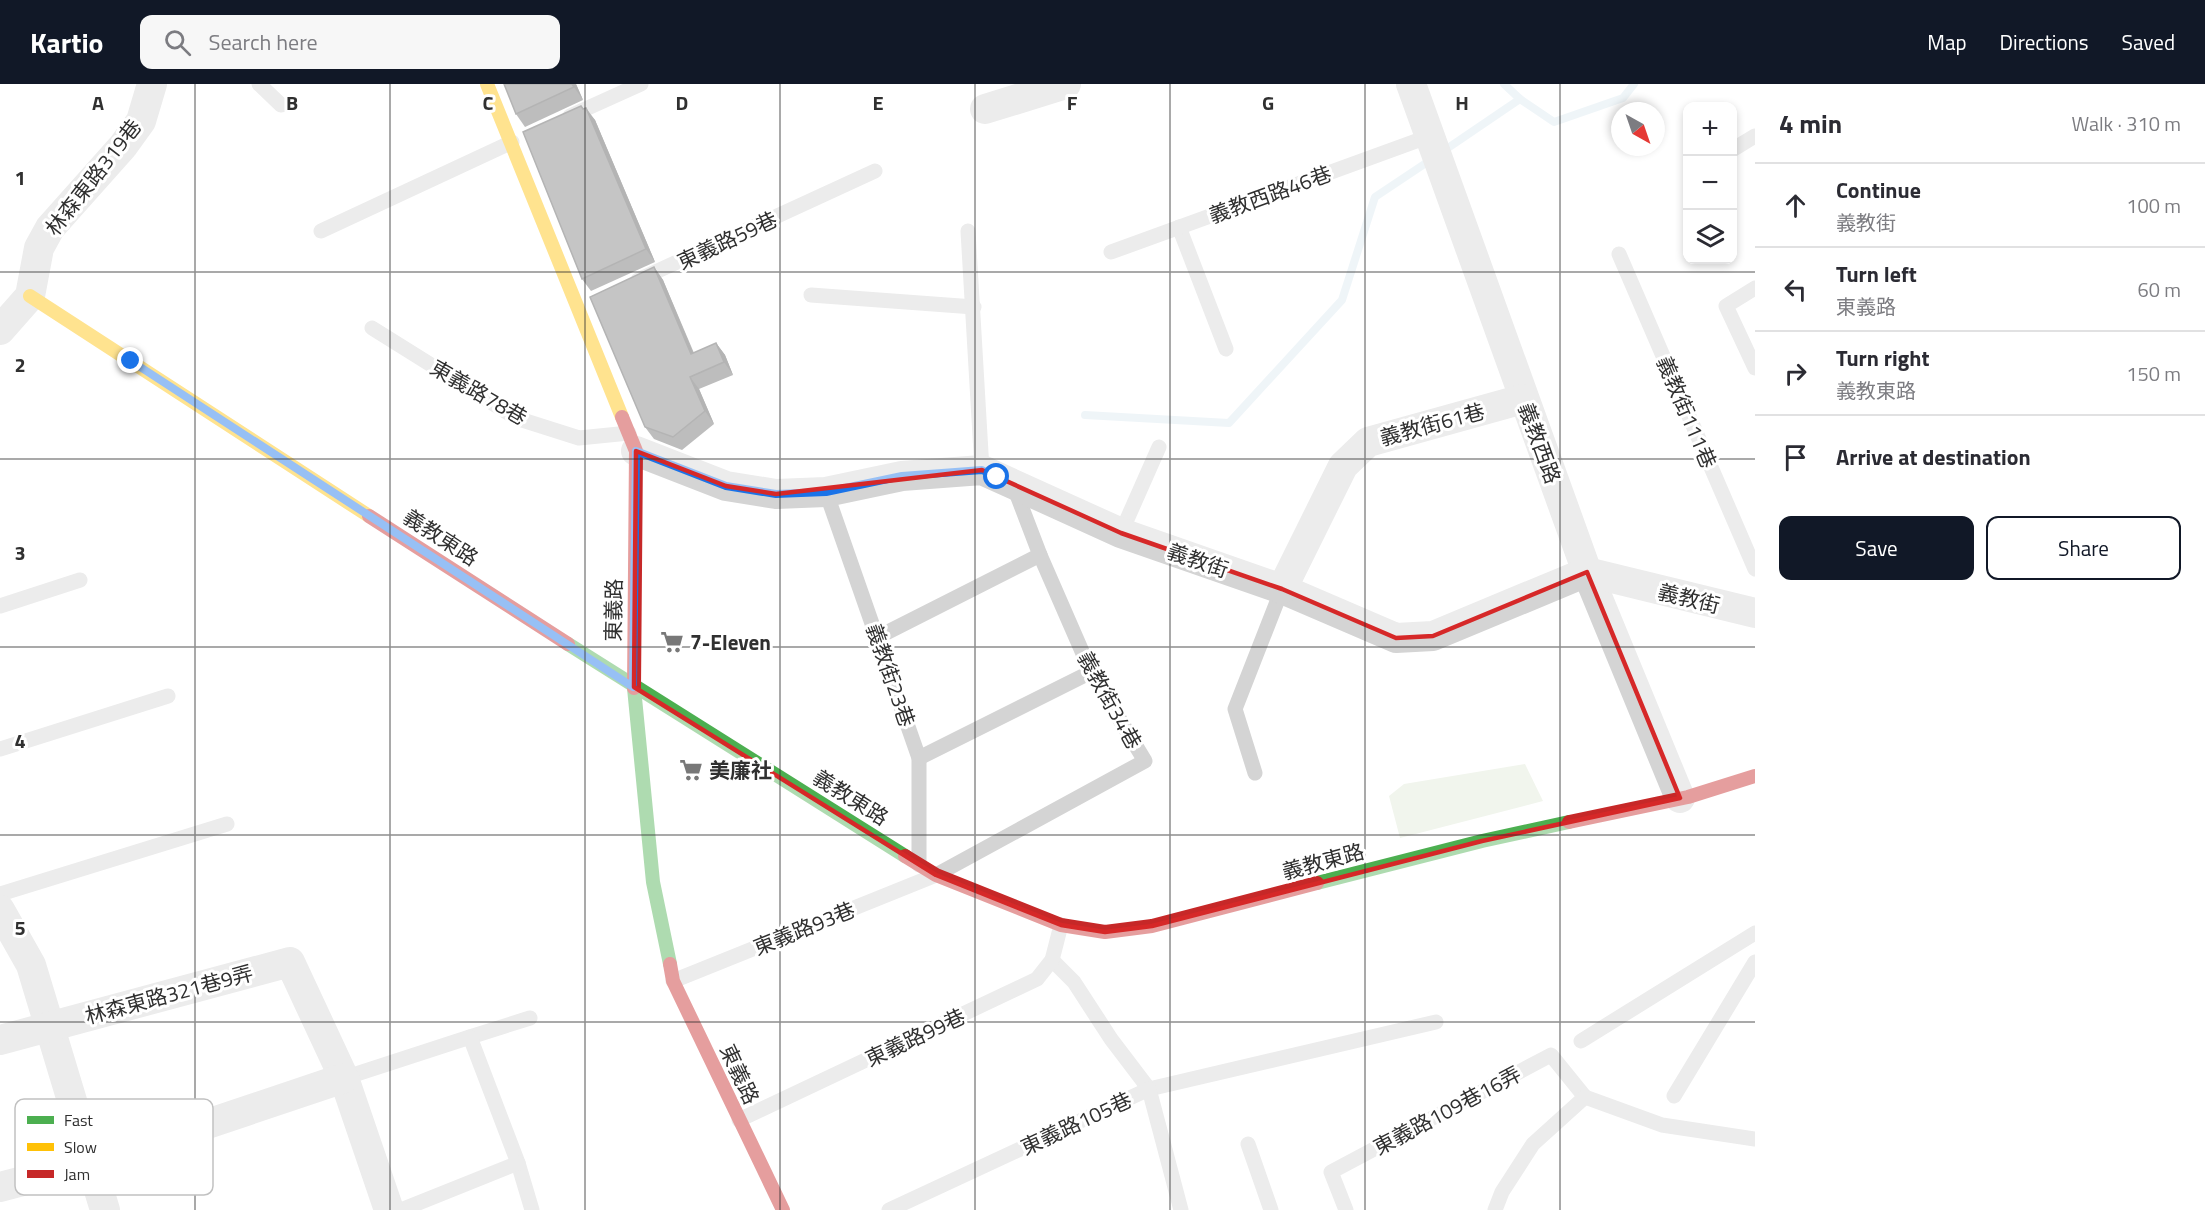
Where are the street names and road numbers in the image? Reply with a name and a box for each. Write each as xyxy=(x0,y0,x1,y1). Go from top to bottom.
street label: 林森東路319巷 xyxy=(37,112,149,242)
street label: 義教西路46巷 xyxy=(1204,157,1336,231)
street label: 東義路59巷 xyxy=(672,203,782,277)
street label: 東義路78巷 xyxy=(424,351,534,433)
street label: 義教街111巷 xyxy=(1649,351,1725,473)
street label: 義教街61巷 xyxy=(1376,395,1488,453)
street label: 義教西路 xyxy=(1511,398,1569,488)
street label: 義教東路 xyxy=(397,501,485,573)
street label: 義教街 xyxy=(1163,535,1233,585)
street label: 義教街 xyxy=(1655,575,1723,621)
street label: 東義路 xyxy=(596,578,630,642)
street label: 義教街23巷 xyxy=(858,619,924,731)
street label: 義教街34巷 xyxy=(1070,645,1150,755)
street label: 義教東路 xyxy=(807,761,895,833)
street label: 義教東路 xyxy=(1278,835,1368,887)
street label: 東義路93巷 xyxy=(748,893,860,963)
street label: 林森東路321巷9弄 xyxy=(81,956,257,1032)
street label: 東義路99巷 xyxy=(860,1000,970,1074)
street label: 東義路 xyxy=(712,1039,768,1109)
street label: 東義路109巷16弄 xyxy=(1367,1057,1527,1163)
street label: 東義路105巷 xyxy=(1015,1083,1137,1163)

